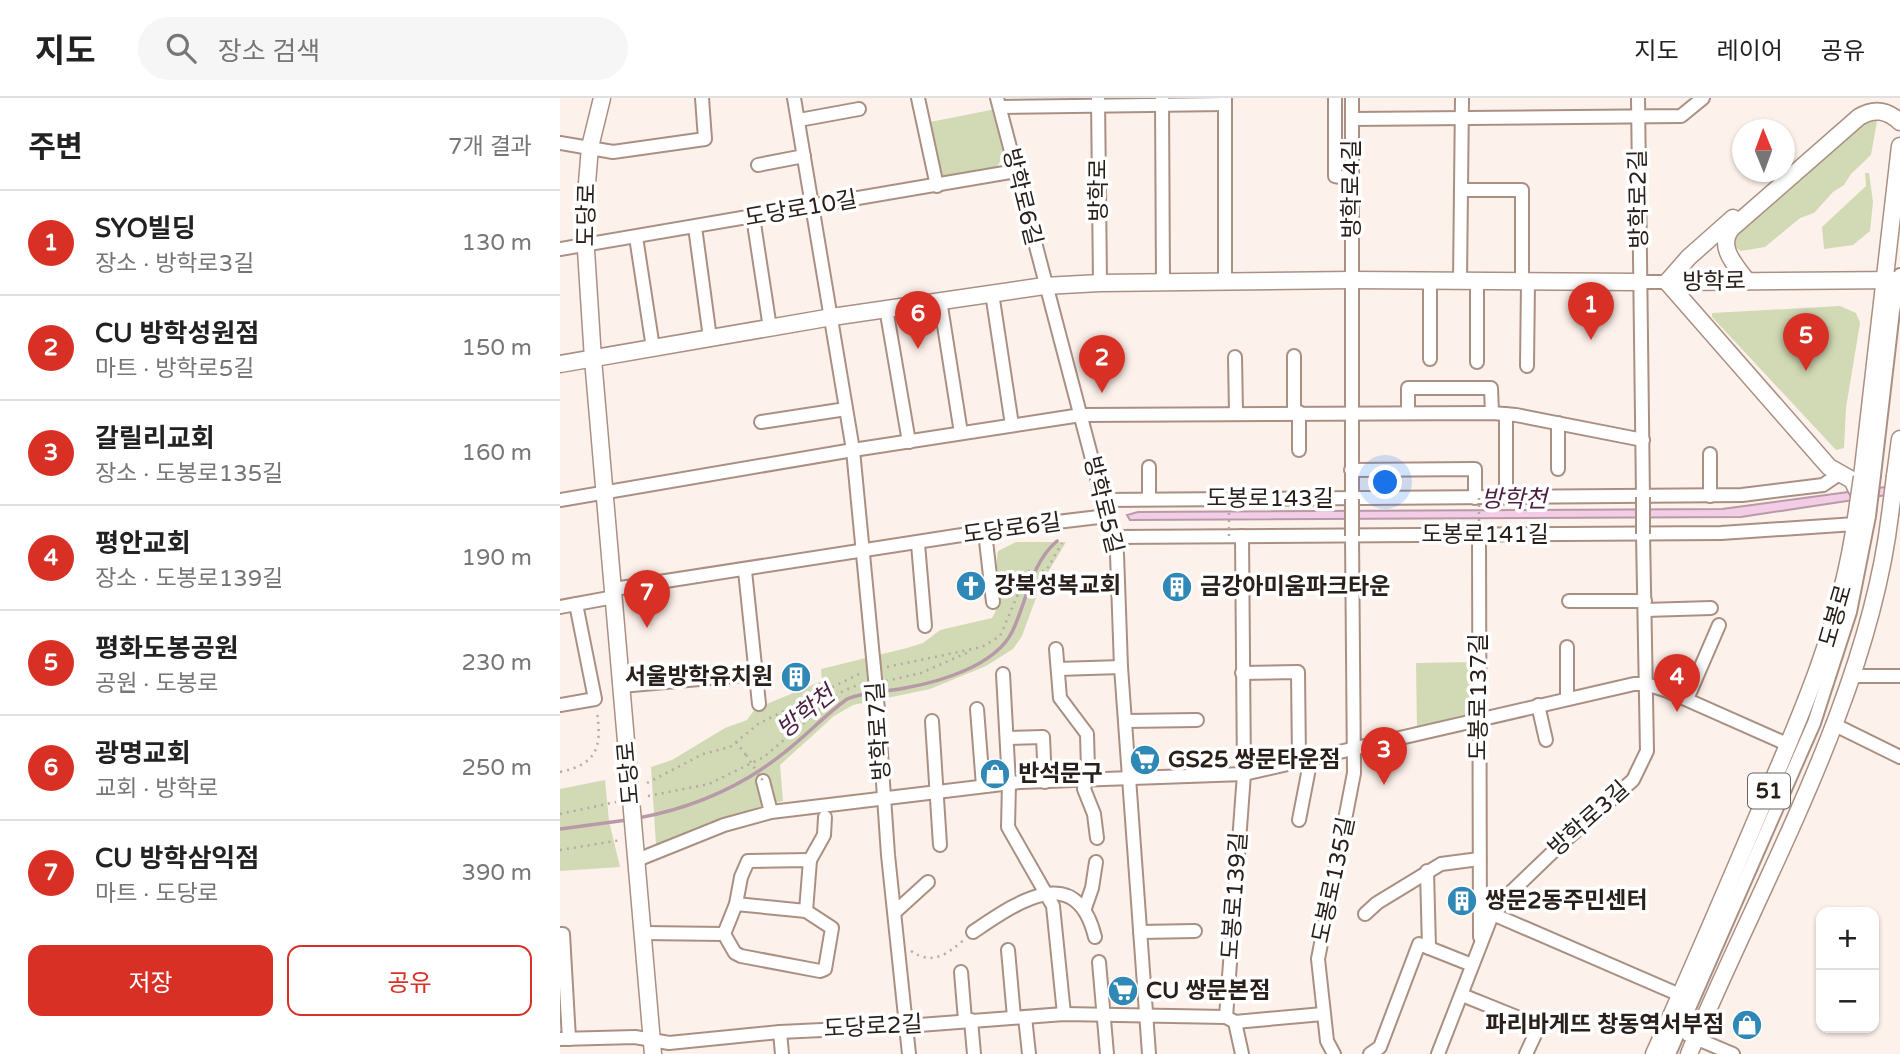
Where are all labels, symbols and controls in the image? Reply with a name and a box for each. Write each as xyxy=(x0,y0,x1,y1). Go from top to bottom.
search box xyxy=(138,17,628,80)
icon: search xyxy=(162,29,200,67)
text: 지도 xyxy=(35,32,96,71)
text: 장소 검색 xyxy=(218,36,320,67)
text: 지도 xyxy=(1634,37,1679,66)
text: 레이어 xyxy=(1717,37,1783,66)
text: 공유 xyxy=(1821,37,1865,66)
north arrow xyxy=(1732,119,1795,182)
text: 주변 xyxy=(28,129,83,166)
text: 7개 결과 xyxy=(448,133,532,161)
street label: 방학로4길 xyxy=(1338,139,1366,239)
street label: 방학로6길 xyxy=(996,146,1048,248)
street label: 방학로2길 xyxy=(1624,149,1654,249)
street label: 방학로 xyxy=(1085,158,1113,222)
street label: 도당로 xyxy=(572,183,602,247)
street label: 도당로10길 xyxy=(743,185,859,233)
text: SYO빌딩 xyxy=(95,213,196,244)
text: 1 xyxy=(44,229,58,257)
text: 130 m xyxy=(462,229,532,257)
text: 장소 · 방학로3길 xyxy=(95,250,254,278)
street label: 방학로 xyxy=(1682,267,1746,297)
pin: 1 xyxy=(1568,282,1614,340)
pin: 6 xyxy=(895,291,941,349)
pin: 5 xyxy=(1783,313,1829,371)
text: CU 방학성원점 xyxy=(95,318,259,349)
text: 2 xyxy=(44,334,58,362)
text: 150 m xyxy=(462,334,532,362)
pin: 2 xyxy=(1079,335,1125,393)
text: 마트 · 방학로5길 xyxy=(95,355,254,383)
text: 갈릴리교회 xyxy=(95,423,215,454)
text: 3 xyxy=(44,439,58,467)
text: 160 m xyxy=(462,439,532,467)
street label: 방학로5길 xyxy=(1077,454,1129,556)
text: 장소 · 도봉로135길 xyxy=(95,460,283,488)
your location xyxy=(1368,465,1402,499)
street label: 도봉로143길 xyxy=(1206,485,1334,513)
water label: 방학천 xyxy=(1481,485,1550,514)
street label: 도당로6길 xyxy=(961,508,1063,550)
street label: 도봉로141길 xyxy=(1421,521,1549,549)
text: 평안교회 xyxy=(95,528,191,559)
text: 4 xyxy=(44,544,58,572)
text: 190 m xyxy=(462,544,532,572)
text: 장소 · 도봉로139길 xyxy=(95,565,283,593)
church icon: 강북성복교회 xyxy=(954,569,988,603)
pin: 7 xyxy=(624,570,670,628)
building icon: 금강아미움파크타운 xyxy=(1160,570,1194,604)
place label: 강북성복교회 xyxy=(994,572,1121,600)
place label: 금강아미움파크타운 xyxy=(1200,573,1390,601)
street label: 도봉로 xyxy=(1814,582,1858,650)
text: 평화도봉공원 xyxy=(95,633,239,664)
street label: 도봉로137길 xyxy=(1465,633,1493,761)
text: 5 xyxy=(44,649,58,677)
text: 230 m xyxy=(462,649,532,677)
pin: 4 xyxy=(1654,654,1700,712)
building icon: 서울방학유치원 xyxy=(779,660,813,694)
place label: 서울방학유치원 xyxy=(625,663,773,691)
text: 공원 · 도봉로 xyxy=(95,670,219,698)
water label: 방학천 xyxy=(771,678,843,744)
street label: 방학로7길 xyxy=(862,681,896,781)
pin: 3 xyxy=(1361,727,1407,785)
text: 광명교회 xyxy=(95,738,191,769)
street label: 도당로 xyxy=(612,740,646,806)
supermarket icon: GS25 쌍문타운점 xyxy=(1128,743,1162,777)
place label: GS25 쌍문타운점 xyxy=(1168,746,1340,774)
text: 6 xyxy=(44,754,58,782)
text: 250 m xyxy=(462,754,532,782)
shop icon: 반석문구 xyxy=(978,757,1012,791)
place label: 반석문구 xyxy=(1018,760,1103,788)
road number: 51 xyxy=(1748,774,1790,808)
text: 교회 · 방학로 xyxy=(95,775,219,803)
street label: 방학로3길 xyxy=(1543,775,1635,863)
street label: 도봉로135길 xyxy=(1307,814,1361,946)
street label: 도봉로139길 xyxy=(1217,831,1253,961)
text: CU 방학삼익점 xyxy=(95,843,259,874)
text: 7 xyxy=(44,859,58,887)
text: 390 m xyxy=(462,859,532,887)
text: 마트 · 도당로 xyxy=(95,880,219,908)
building icon: 쌍문2동주민센터 xyxy=(1445,884,1479,918)
place label: 쌍문2동주민센터 xyxy=(1485,887,1648,915)
map controls xyxy=(1816,907,1879,1033)
button: + xyxy=(1816,907,1879,970)
button: 저장 xyxy=(28,945,273,1016)
button: 공유 xyxy=(287,945,532,1016)
button: − xyxy=(1816,970,1879,1033)
supermarket icon: CU 쌍문본점 xyxy=(1106,974,1140,1008)
place label: CU 쌍문본점 xyxy=(1146,977,1270,1005)
shop icon: 파리바게뜨 창동역서부점 xyxy=(1730,1008,1764,1042)
street label: 도당로2길 xyxy=(823,1010,923,1044)
place label: 파리바게뜨 창동역서부점 xyxy=(1485,1011,1724,1039)

